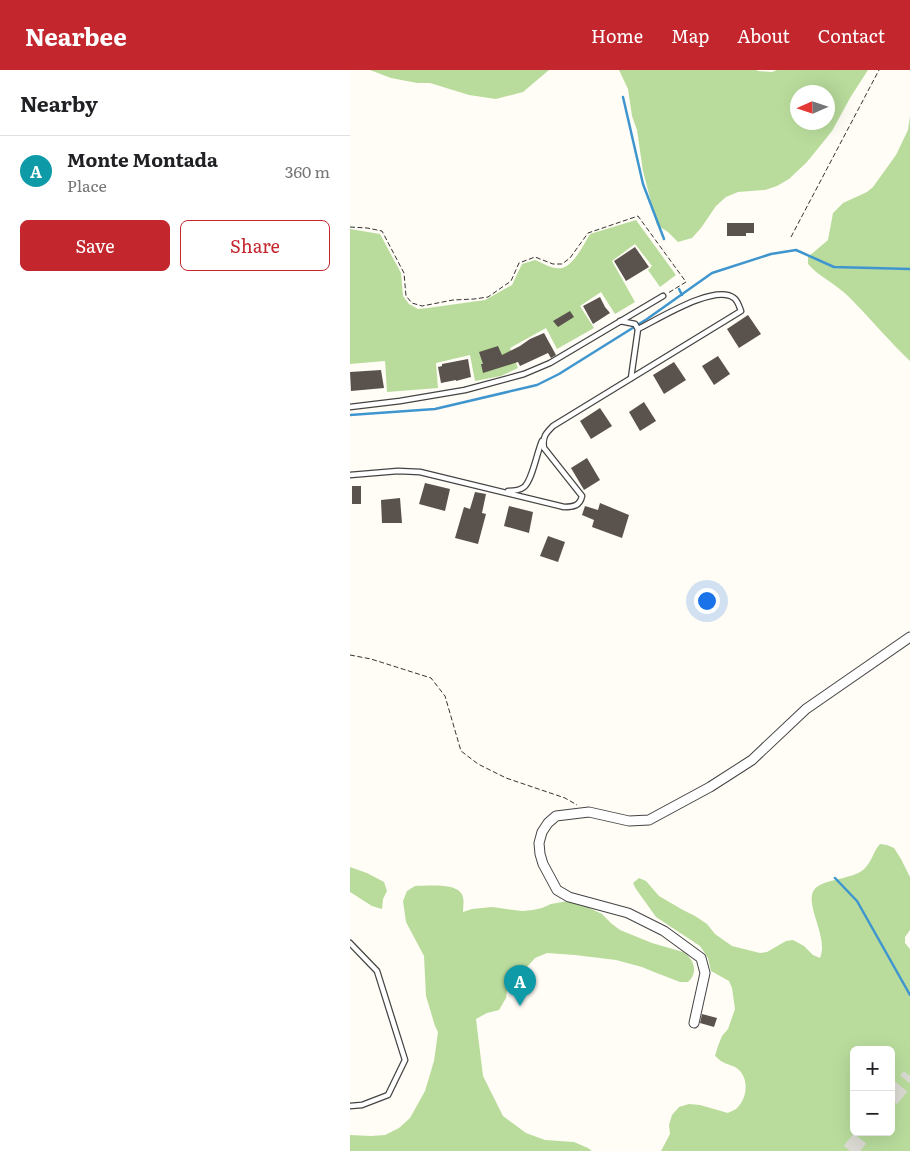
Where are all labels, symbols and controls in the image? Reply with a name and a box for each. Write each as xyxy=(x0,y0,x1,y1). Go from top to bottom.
text: Nearbee xyxy=(25,18,127,53)
text: Home xyxy=(591,22,643,49)
text: Map xyxy=(671,22,709,49)
text: About xyxy=(737,22,790,49)
text: Contact xyxy=(818,22,885,49)
north arrow xyxy=(790,85,835,130)
text: Nearby xyxy=(20,87,98,118)
text: Monte Montada xyxy=(67,145,218,173)
text: A xyxy=(30,159,42,183)
text: 360 m xyxy=(285,159,330,183)
text: Place xyxy=(67,173,107,197)
button: Save xyxy=(20,220,170,271)
button: Share xyxy=(180,220,330,271)
your location xyxy=(694,588,720,614)
pin: A xyxy=(504,965,536,1006)
map controls xyxy=(850,1046,895,1136)
button: + xyxy=(850,1046,895,1091)
button: − xyxy=(850,1091,895,1136)

